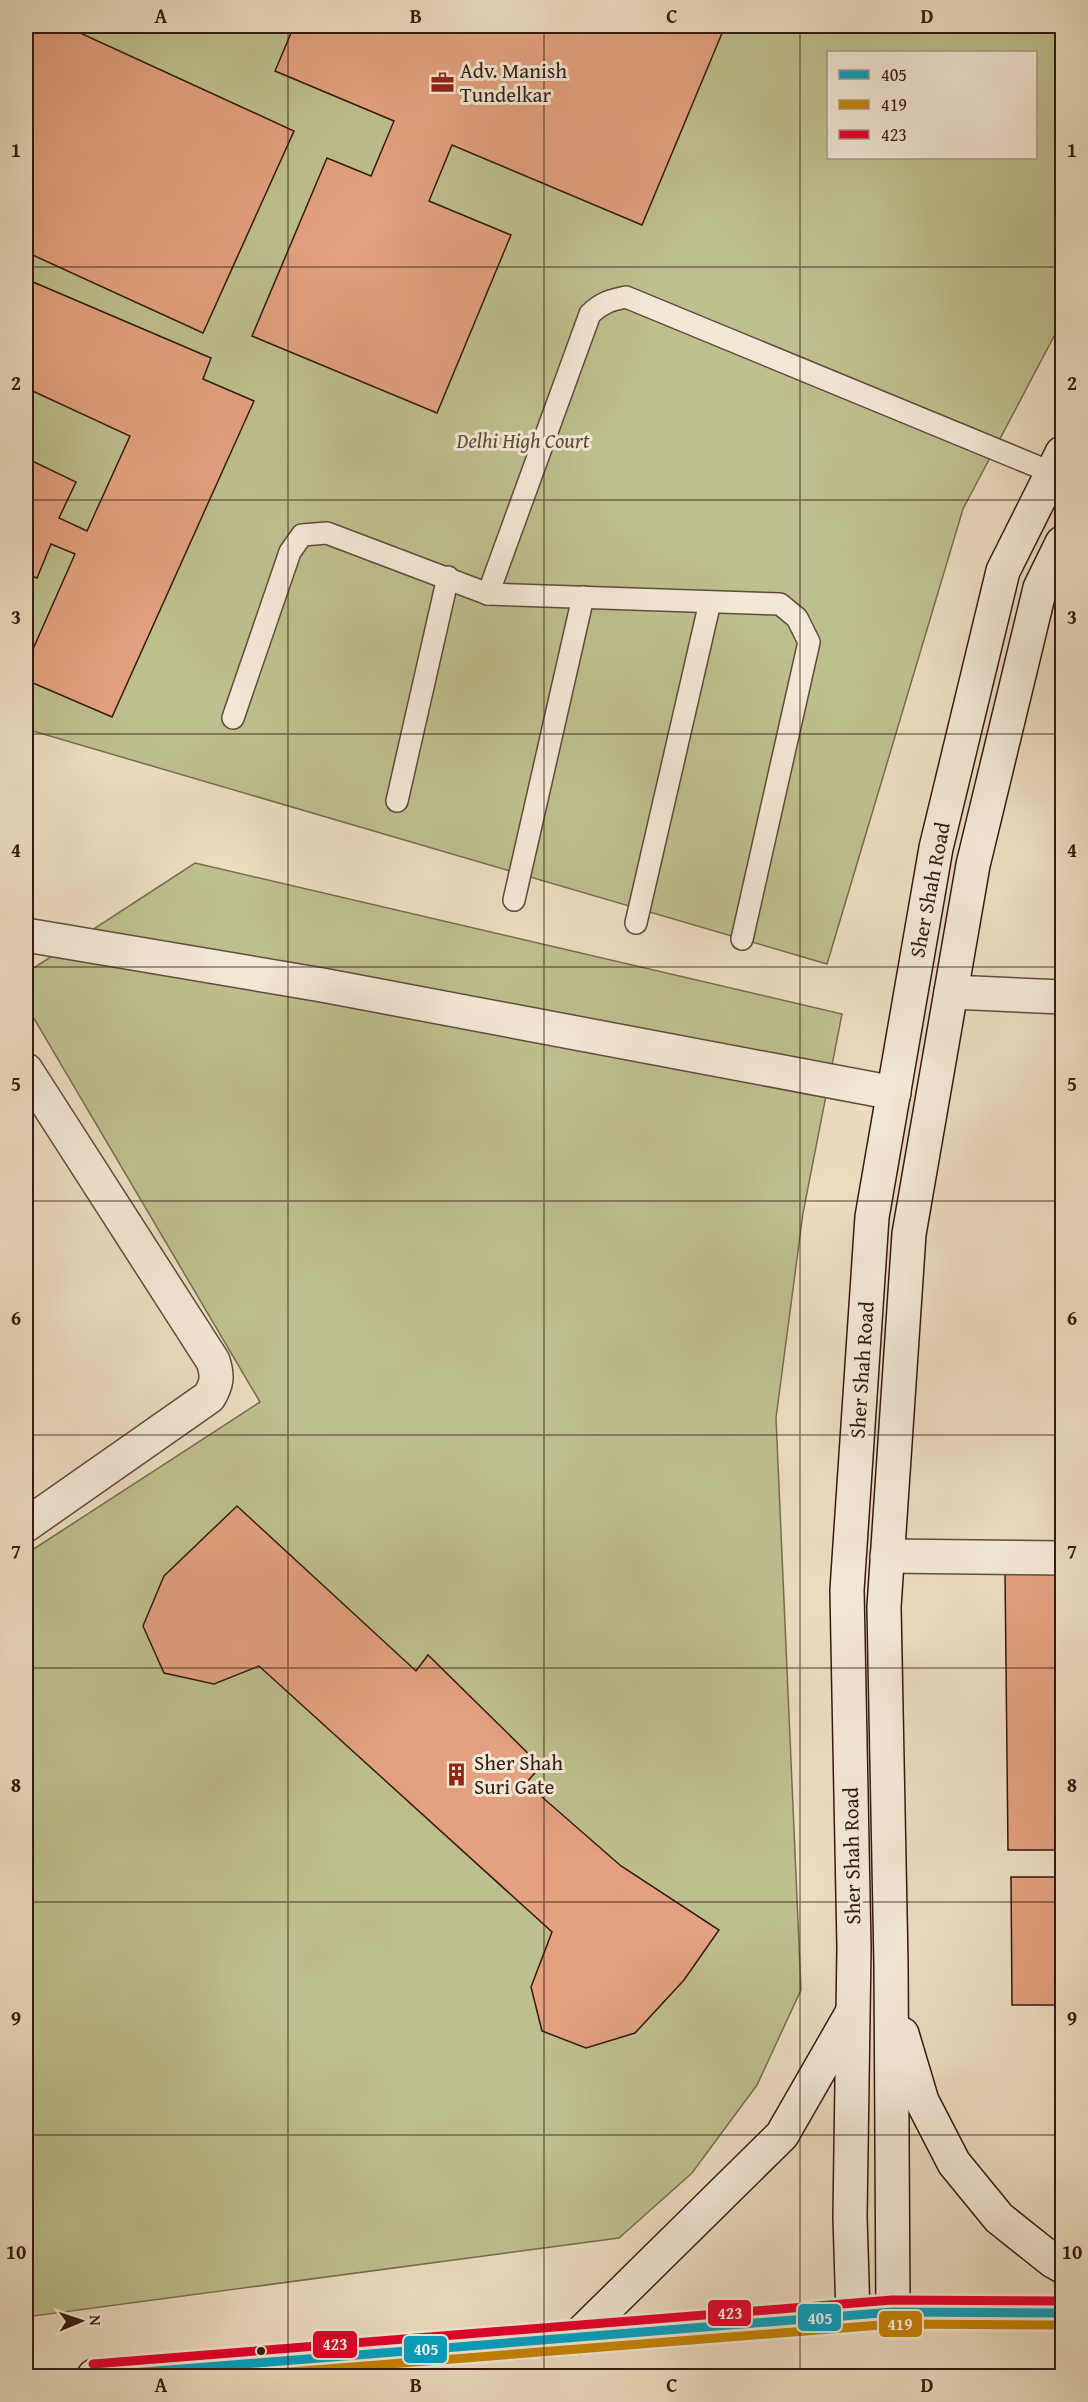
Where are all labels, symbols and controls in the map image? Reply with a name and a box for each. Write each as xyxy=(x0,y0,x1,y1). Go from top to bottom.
text: A xyxy=(155,1,168,30)
text: B xyxy=(410,1,422,30)
text: C xyxy=(666,1,678,30)
text: D xyxy=(920,1,934,30)
legend xyxy=(827,51,1037,159)
place label: Adv. Manish Tundelkar xyxy=(460,55,567,110)
text: 405 xyxy=(881,61,907,88)
office icon: Adv. Manish Tundelkar xyxy=(429,70,455,96)
text: 419 xyxy=(881,91,907,118)
text: 423 xyxy=(881,121,907,148)
text: 1 xyxy=(11,135,21,164)
text: 1 xyxy=(1067,135,1077,164)
text: 2 xyxy=(11,368,21,397)
text: 2 xyxy=(1067,368,1077,397)
park label: Delhi High Court xyxy=(456,425,590,456)
text: 3 xyxy=(11,602,21,631)
text: 3 xyxy=(1067,602,1077,631)
street label: Sher Shah Road xyxy=(901,819,958,960)
text: 4 xyxy=(11,835,21,864)
text: 4 xyxy=(1067,835,1077,864)
text: 5 xyxy=(11,1069,21,1098)
text: 5 xyxy=(1067,1069,1077,1098)
street label: Sher Shah Road xyxy=(841,1300,882,1440)
text: 6 xyxy=(11,1303,21,1332)
text: 6 xyxy=(1067,1303,1077,1332)
text: 7 xyxy=(11,1536,21,1565)
text: 7 xyxy=(1067,1536,1077,1565)
place label: Sher Shah Suri Gate xyxy=(474,1747,563,1802)
building icon: Sher Shah Suri Gate xyxy=(443,1762,469,1788)
text: 8 xyxy=(11,1770,21,1799)
text: 8 xyxy=(1067,1770,1077,1799)
street label: Sher Shah Road xyxy=(835,1786,868,1925)
text: 9 xyxy=(11,2003,21,2032)
text: 9 xyxy=(1067,2003,1077,2032)
text: 10 xyxy=(6,2237,26,2266)
text: 10 xyxy=(1062,2237,1082,2266)
north arrow xyxy=(51,2291,111,2351)
line badge: 423 xyxy=(707,2299,752,2327)
text: 423 xyxy=(718,2301,742,2325)
line badge: 405 xyxy=(797,2303,842,2332)
text: 405 xyxy=(808,2306,832,2330)
line badge: 419 xyxy=(878,2310,923,2338)
text: 419 xyxy=(888,2312,912,2336)
text: N xyxy=(84,2315,108,2327)
line badge: 423 xyxy=(312,2330,358,2359)
text: 423 xyxy=(323,2332,347,2356)
line badge: 405 xyxy=(403,2335,448,2364)
text: 405 xyxy=(414,2337,438,2361)
unlabelled marker xyxy=(255,2345,267,2357)
text: A xyxy=(155,2370,168,2399)
text: B xyxy=(410,2370,422,2399)
text: C xyxy=(666,2370,678,2399)
text: D xyxy=(920,2370,934,2399)

